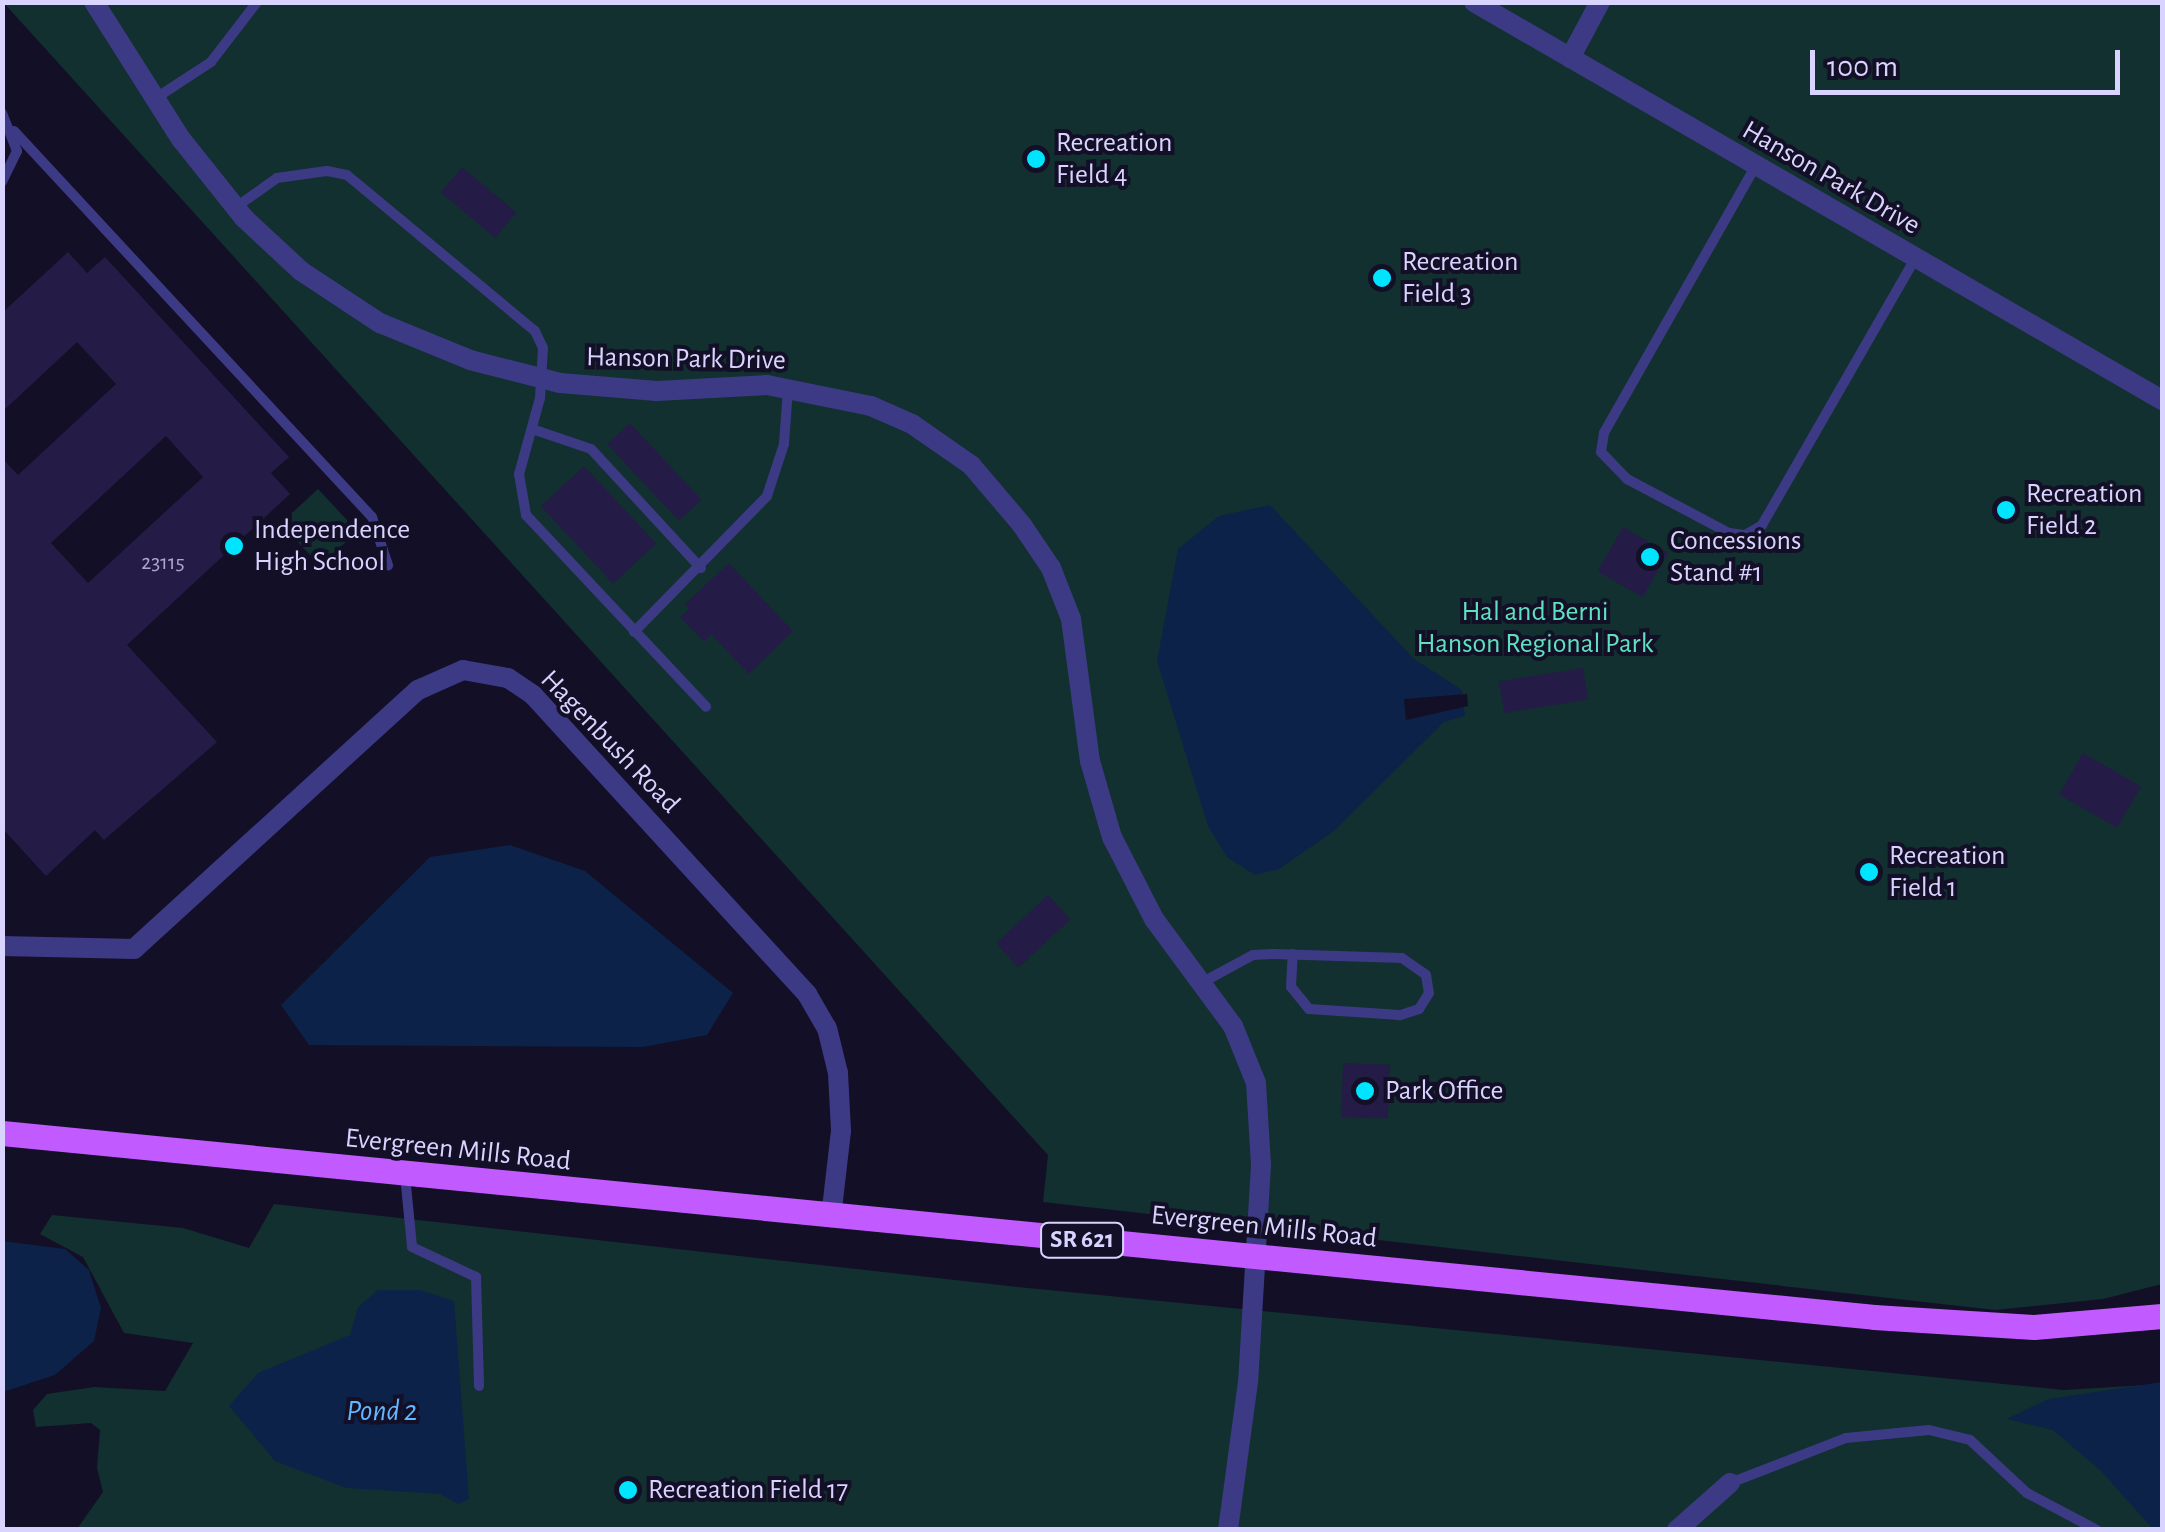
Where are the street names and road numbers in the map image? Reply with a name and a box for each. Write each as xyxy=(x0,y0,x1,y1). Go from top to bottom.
street label: Hanson Park Drive xyxy=(1736,114,1926,242)
street label: Hanson Park Drive xyxy=(586,340,786,378)
street label: Hagenbush Road xyxy=(533,663,687,821)
street label: Evergreen Mills Road xyxy=(343,1121,573,1179)
street label: Evergreen Mills Road xyxy=(1149,1198,1379,1256)
road number: SR 621 xyxy=(1040,1220,1124,1260)

